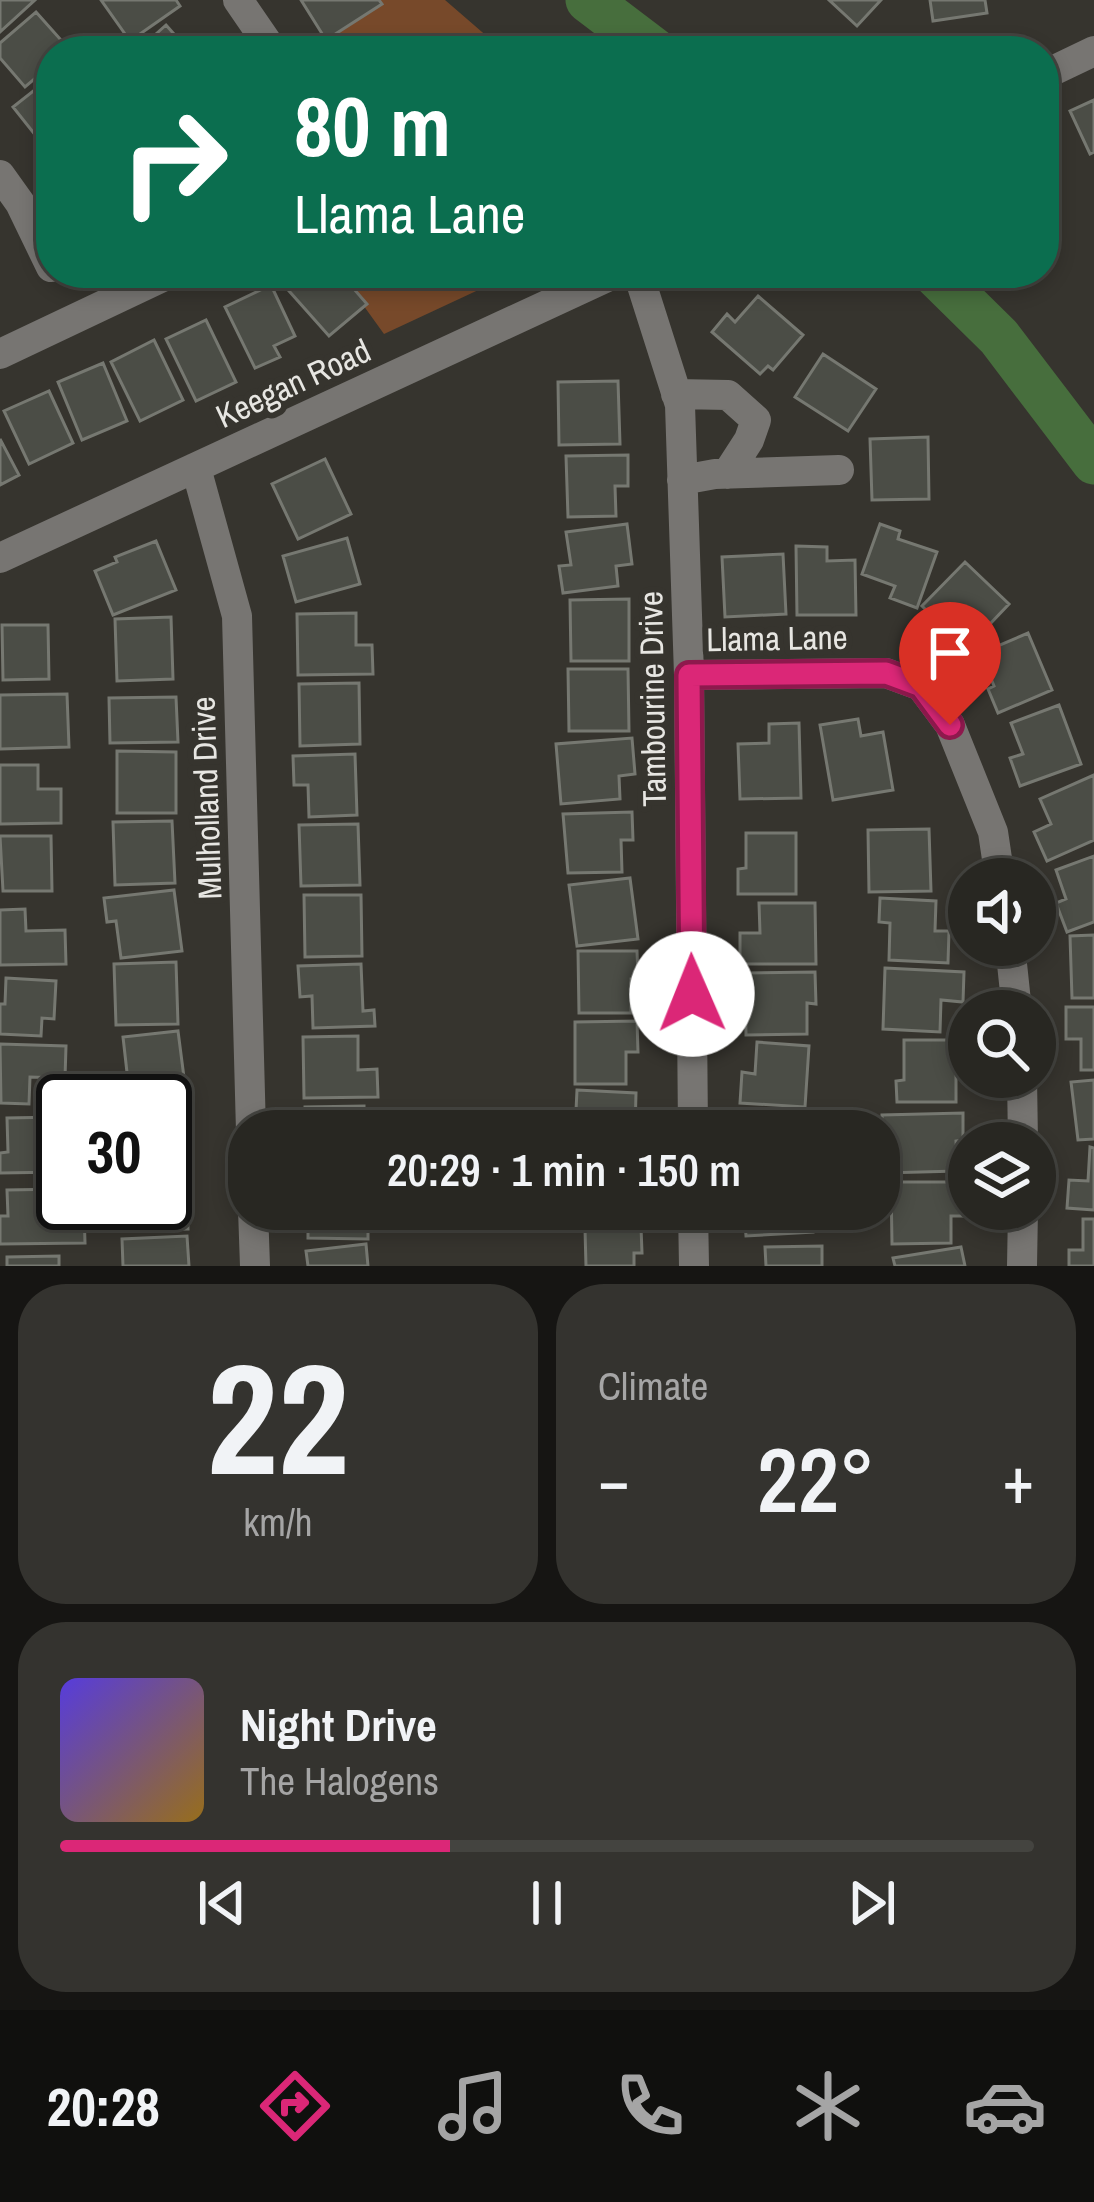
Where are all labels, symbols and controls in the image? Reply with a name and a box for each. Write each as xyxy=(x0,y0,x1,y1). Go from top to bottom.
text: 80 m xyxy=(294,69,451,182)
icon: right xyxy=(96,84,252,240)
text: Llama Lane xyxy=(294,177,525,250)
street label: Keegan Road xyxy=(209,328,377,438)
street label: Tambourine Drive xyxy=(628,591,676,807)
pin xyxy=(899,602,1001,725)
street label: Llama Lane xyxy=(706,615,848,661)
icon: arrive xyxy=(917,620,983,686)
street label: Mulholland Drive xyxy=(180,696,232,900)
map controls xyxy=(948,858,1056,1230)
button: sound xyxy=(948,858,1056,966)
position arrow xyxy=(629,931,755,1057)
button: search xyxy=(948,990,1056,1098)
speed limit sign: 30 xyxy=(36,1074,192,1230)
button: layers xyxy=(948,1122,1056,1230)
text: 20:29 · 1 min · 150 m xyxy=(387,1139,741,1200)
text: 22 xyxy=(207,1313,349,1523)
text: Climate xyxy=(598,1360,708,1412)
text: 22° xyxy=(757,1419,875,1540)
text: − xyxy=(598,1435,630,1524)
text: + xyxy=(1002,1435,1034,1524)
text: km/h xyxy=(243,1496,313,1548)
text: Night Drive xyxy=(240,1694,437,1755)
text: The Halogens xyxy=(240,1755,439,1807)
icon: previous xyxy=(189,1870,255,1936)
icon: pause xyxy=(514,1870,580,1936)
icon: next xyxy=(839,1870,905,1936)
icon: directions xyxy=(253,2064,337,2148)
icon: music xyxy=(431,2064,515,2148)
icon: phone xyxy=(608,2064,692,2148)
icon: climate xyxy=(786,2064,870,2148)
icon: car xyxy=(963,2064,1047,2148)
text: 20:28 xyxy=(47,2070,160,2143)

